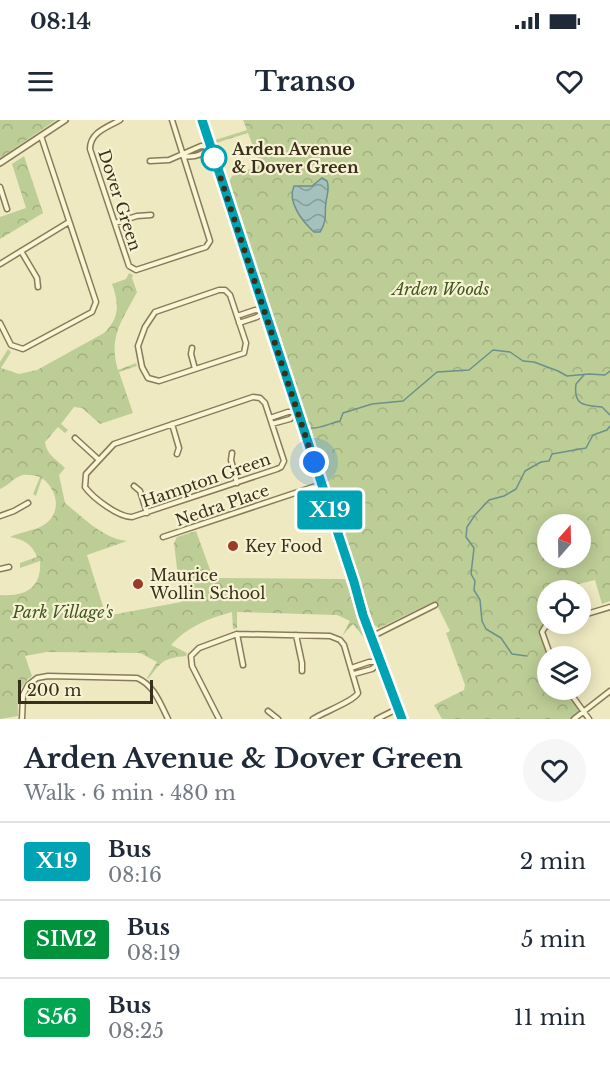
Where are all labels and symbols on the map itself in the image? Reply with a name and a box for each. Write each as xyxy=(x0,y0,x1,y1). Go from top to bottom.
place label: Arden Avenue & Dover Green xyxy=(231,139,359,177)
marker: Arden Avenue & Dover Green xyxy=(201,145,227,171)
street label: Dover Green xyxy=(94,147,146,253)
park label: Arden Woods xyxy=(391,279,489,299)
your location xyxy=(299,447,329,477)
street label: Hampton Green xyxy=(139,449,273,511)
street label: Nedra Place xyxy=(173,480,271,530)
line badge: X19 xyxy=(296,490,364,530)
north arrow xyxy=(537,514,591,568)
place label: Key Food xyxy=(245,536,322,556)
marker: Key Food xyxy=(226,539,240,553)
place label: Maurice Wollin School xyxy=(149,565,266,603)
marker: Maurice Wollin School xyxy=(131,577,145,591)
park label: Park Village's xyxy=(12,602,113,622)
scale bar xyxy=(18,677,153,704)

